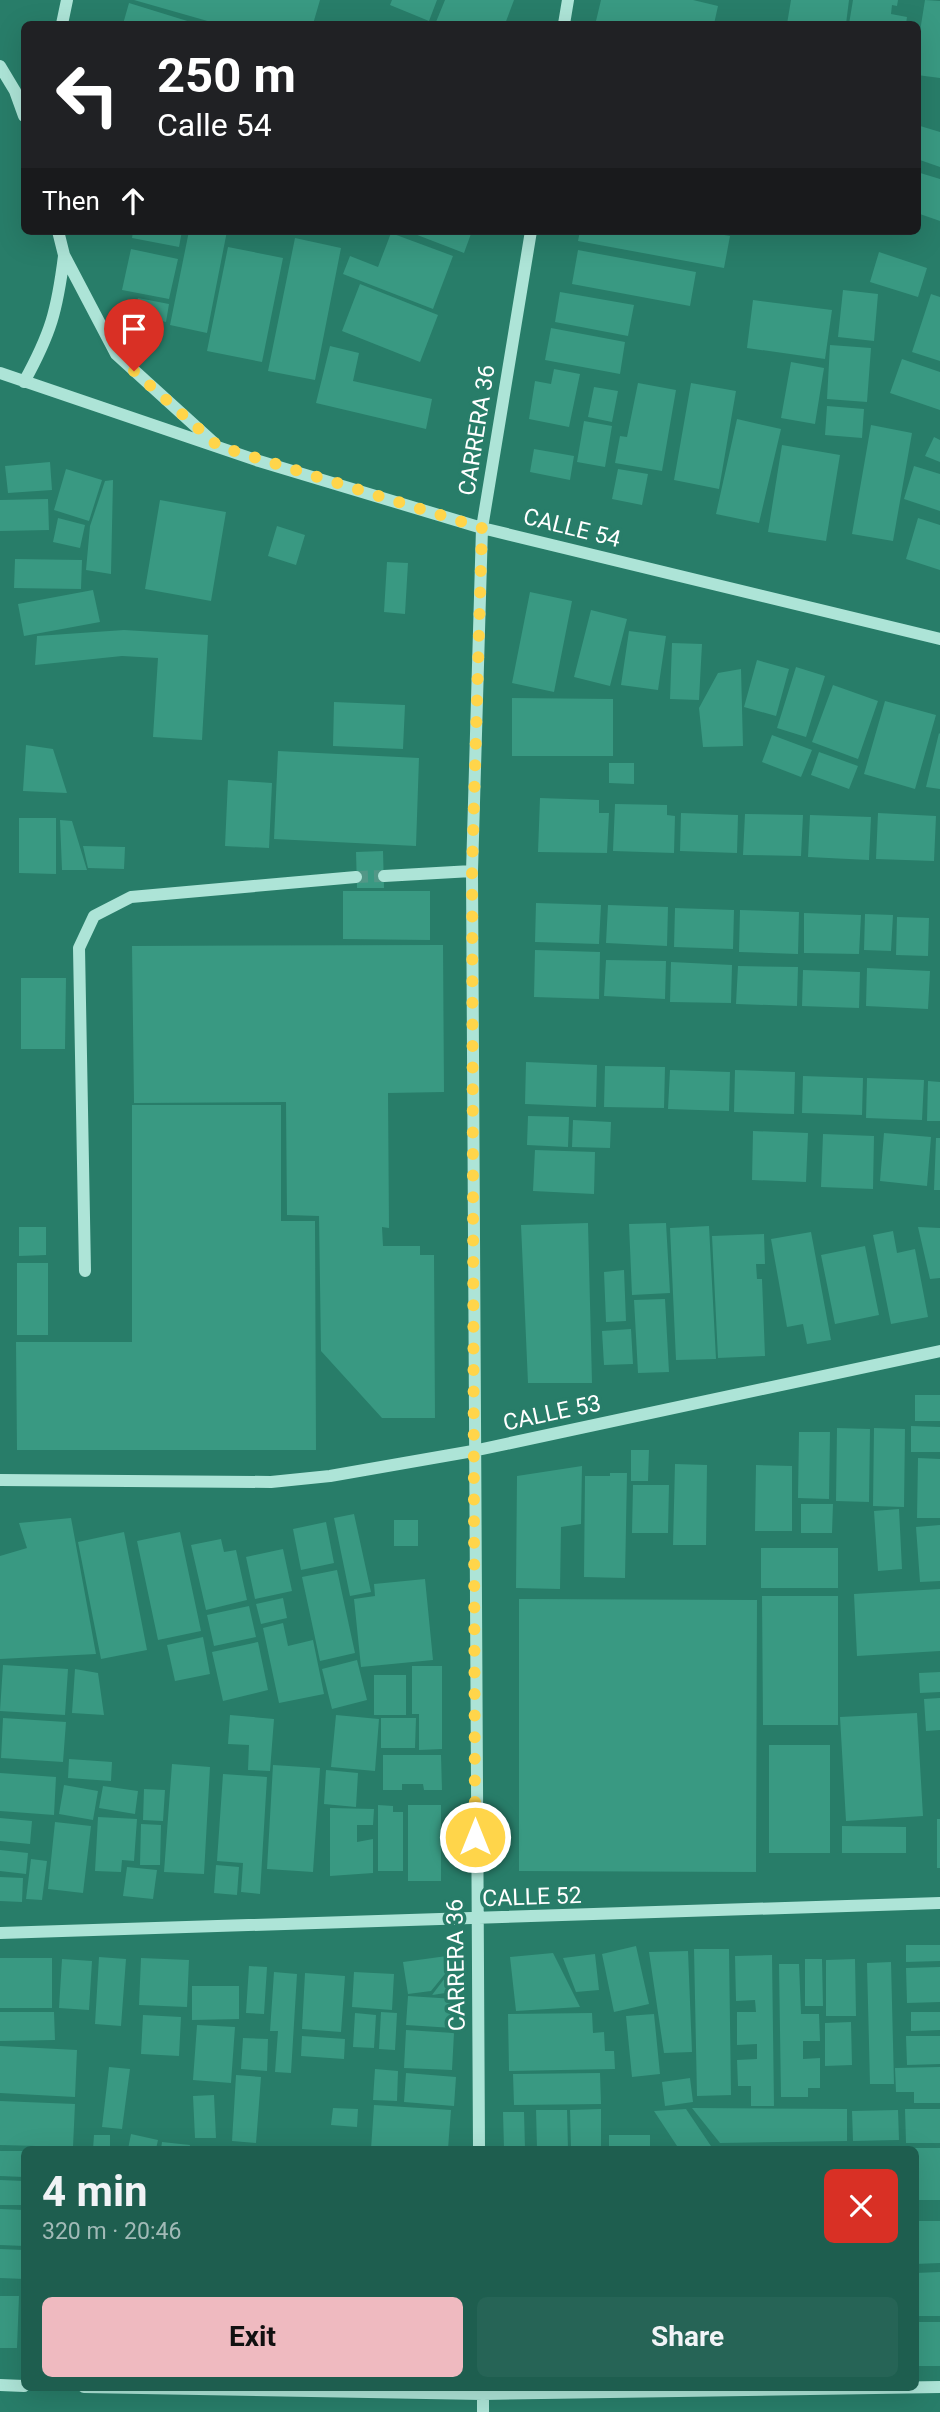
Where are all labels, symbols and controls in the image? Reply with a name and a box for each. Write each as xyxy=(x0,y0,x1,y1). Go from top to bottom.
text: 250 m xyxy=(157,47,296,104)
icon: left xyxy=(42,49,133,140)
text: Calle 54 xyxy=(157,106,272,144)
icon: ahead xyxy=(114,182,152,220)
text: Then xyxy=(42,186,100,216)
pin xyxy=(104,299,164,371)
icon: arrive xyxy=(115,310,153,348)
street label: CARRERA 36 xyxy=(453,363,501,497)
street label: CALLE 54 xyxy=(521,503,624,553)
street label: CALLE 53 xyxy=(501,1389,603,1437)
position arrow xyxy=(438,1800,512,1874)
street label: CALLE 52 xyxy=(482,1882,582,1912)
street label: CARRERA 36 xyxy=(441,1899,471,2031)
text: 4 min xyxy=(42,2167,148,2216)
button: close xyxy=(824,2169,898,2243)
text: 320 m · 20:46 xyxy=(42,2218,181,2245)
button: Exit xyxy=(42,2297,463,2377)
button: Share xyxy=(477,2297,898,2377)

